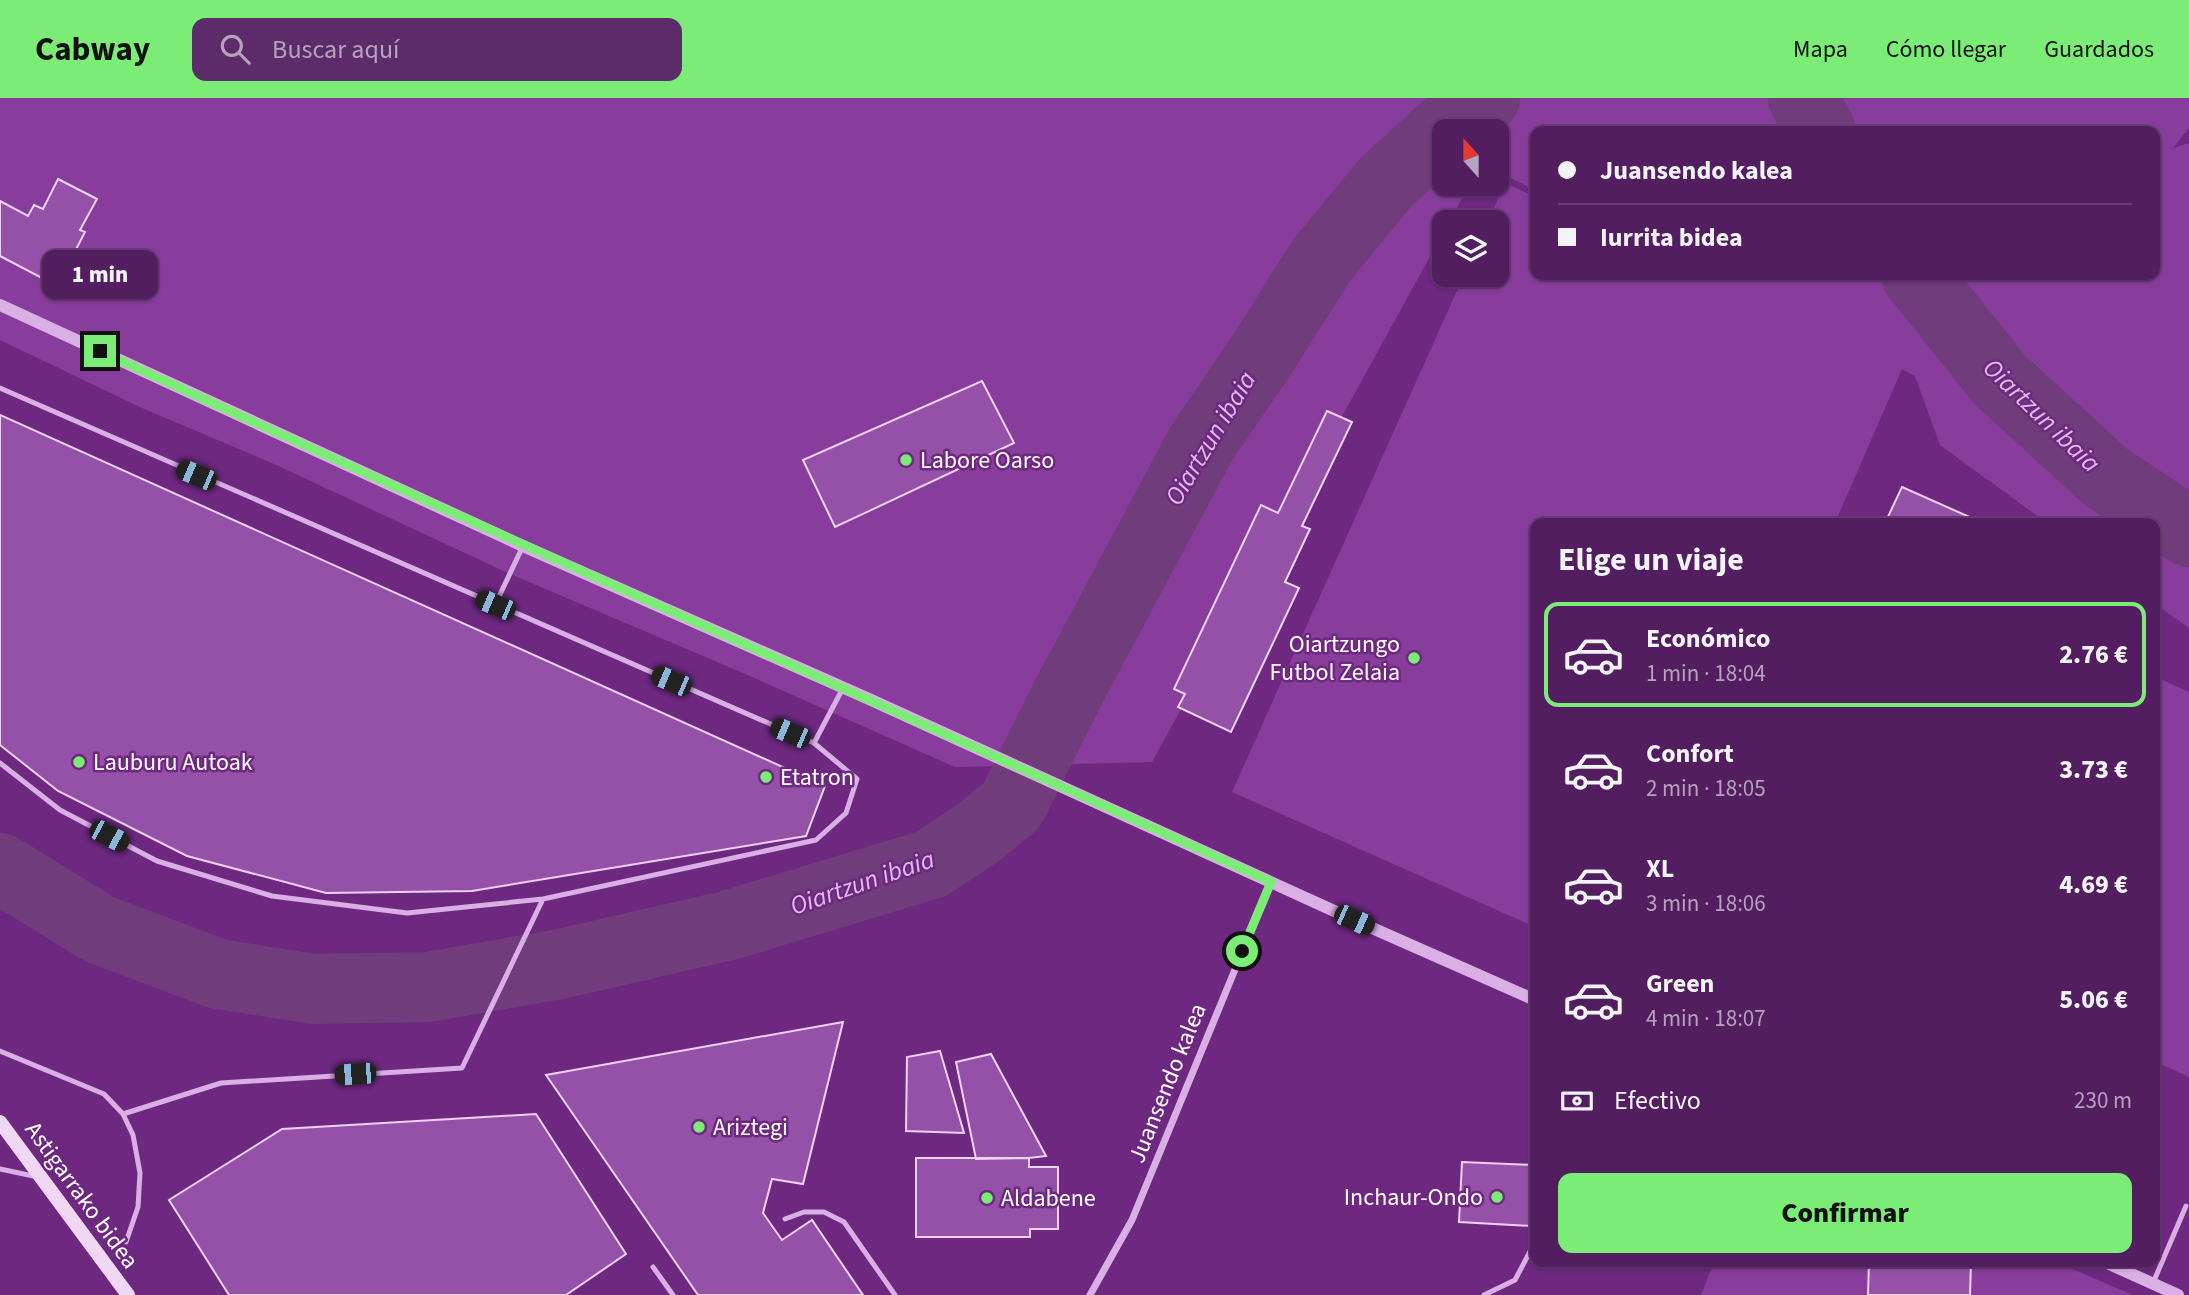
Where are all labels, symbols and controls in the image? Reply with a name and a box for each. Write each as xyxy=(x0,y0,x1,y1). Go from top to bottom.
search box xyxy=(192,18,682,81)
text: Cabway xyxy=(35,26,150,73)
icon: search xyxy=(216,30,254,68)
text: Buscar aquí xyxy=(272,31,399,68)
text: Mapa xyxy=(1793,32,1848,67)
text: Cómo llegar xyxy=(1886,32,2006,67)
text: Guardados xyxy=(2044,32,2154,67)
north arrow xyxy=(1432,119,1508,196)
map controls xyxy=(1432,119,1509,287)
text: Juansendo kalea xyxy=(1600,152,1793,189)
button: layers xyxy=(1432,210,1509,287)
text: Iurrita bidea xyxy=(1600,219,1743,256)
callout: 1 min xyxy=(42,250,158,299)
text: 1 min xyxy=(72,258,128,291)
route end xyxy=(84,335,116,367)
water label: Oiartzun ibaia xyxy=(1975,350,2109,481)
water label: Oiartzun ibaia xyxy=(1156,364,1265,512)
place label: Labore Oarso xyxy=(920,443,1054,478)
marker: Labore Oarso xyxy=(898,452,914,468)
car xyxy=(173,457,220,493)
text: Elige un viaje xyxy=(1558,537,1744,583)
car xyxy=(472,587,519,623)
text: Económico xyxy=(1646,620,1771,657)
icon: car xyxy=(1562,623,1625,686)
place label: Oiartzungo Futbol Zelaia xyxy=(1270,627,1400,690)
text: 2.76 € xyxy=(2059,636,2128,673)
marker: Oiartzungo Futbol Zelaia xyxy=(1406,650,1422,666)
text: 1 min · 18:04 xyxy=(1646,657,1766,690)
car xyxy=(648,663,695,699)
car xyxy=(767,715,814,751)
text: Confort xyxy=(1646,735,1734,772)
icon: car xyxy=(1562,738,1625,801)
place label: Lauburu Autoak xyxy=(93,745,253,780)
text: 3.73 € xyxy=(2059,751,2128,788)
marker: Lauburu Autoak xyxy=(71,754,87,770)
place label: Etatron xyxy=(780,760,854,795)
marker: Etatron xyxy=(758,769,774,785)
text: 2 min · 18:05 xyxy=(1646,772,1766,805)
car xyxy=(86,817,133,855)
water label: Oiartzun ibaia xyxy=(785,840,939,924)
text: XL xyxy=(1646,850,1674,887)
icon: car xyxy=(1562,853,1625,916)
text: 4.69 € xyxy=(2059,866,2128,903)
text: 3 min · 18:06 xyxy=(1646,887,1766,920)
car xyxy=(1331,902,1378,938)
route start xyxy=(1226,935,1258,967)
text: Green xyxy=(1646,965,1714,1002)
icon: car xyxy=(1562,968,1625,1031)
text: 5.06 € xyxy=(2059,981,2128,1018)
street label: Juansendo kalea xyxy=(1119,998,1215,1168)
text: 4 min · 18:07 xyxy=(1646,1002,1766,1035)
car xyxy=(334,1062,377,1086)
icon: cash xyxy=(1558,1082,1596,1120)
text: Efectivo xyxy=(1614,1082,1701,1119)
text: 230 m xyxy=(2074,1084,2132,1117)
place label: Ariztegi xyxy=(713,1110,788,1145)
street label: Astigarrako bidea xyxy=(16,1114,147,1276)
marker: Ariztegi xyxy=(691,1119,707,1135)
button: Confirmar xyxy=(1558,1173,2132,1253)
place label: Inchaur-Ondo xyxy=(1344,1180,1483,1215)
place label: Aldabene xyxy=(1001,1181,1096,1216)
marker: Inchaur-Ondo xyxy=(1489,1189,1505,1205)
marker: Aldabene xyxy=(979,1190,995,1206)

